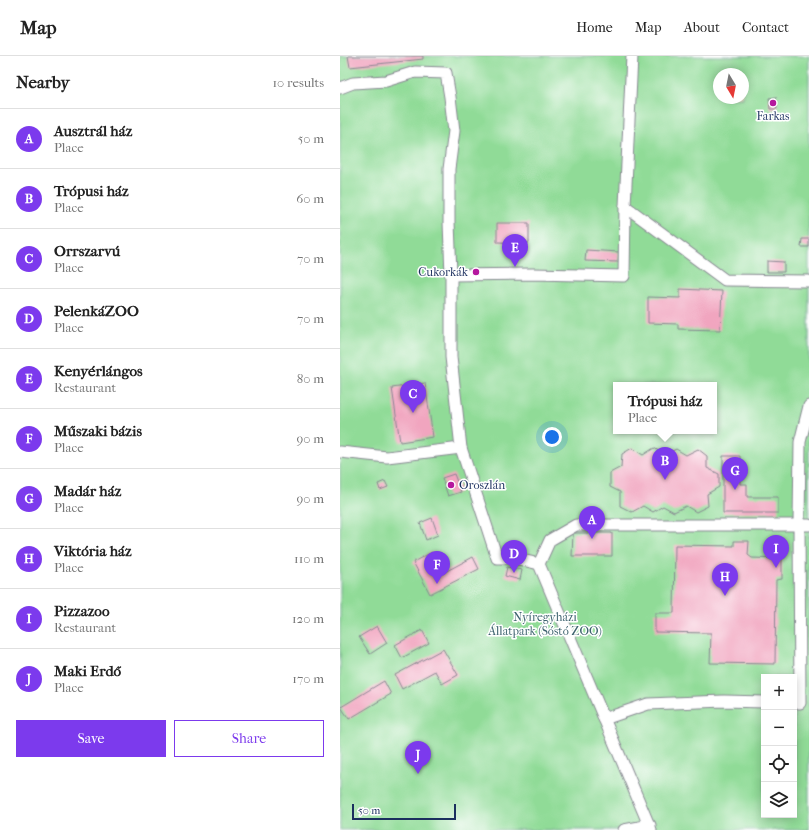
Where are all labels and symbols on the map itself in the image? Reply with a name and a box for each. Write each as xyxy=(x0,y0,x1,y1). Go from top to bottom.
north arrow xyxy=(713,68,749,104)
marker: Farkas xyxy=(768,98,778,108)
place label: Farkas xyxy=(756,109,790,123)
pin: E xyxy=(502,234,528,267)
place label: Cukorkák xyxy=(418,265,469,279)
marker: Cukorkák xyxy=(471,267,481,277)
pin: C xyxy=(400,380,426,413)
your location xyxy=(542,427,562,447)
pin: B xyxy=(652,447,678,480)
pin: G xyxy=(722,457,748,490)
place label: Oroszlán xyxy=(459,478,505,492)
marker: Oroszlán xyxy=(446,480,456,490)
pin: A xyxy=(579,506,605,539)
pin: I xyxy=(763,535,789,568)
pin: D xyxy=(501,540,527,573)
pin: F xyxy=(424,551,450,584)
pin: H xyxy=(712,563,738,596)
park label: Nyíregyházi Állatpark (Sóstó ZOO) xyxy=(487,610,602,638)
pin: J xyxy=(405,741,431,774)
scale bar xyxy=(352,802,456,821)

